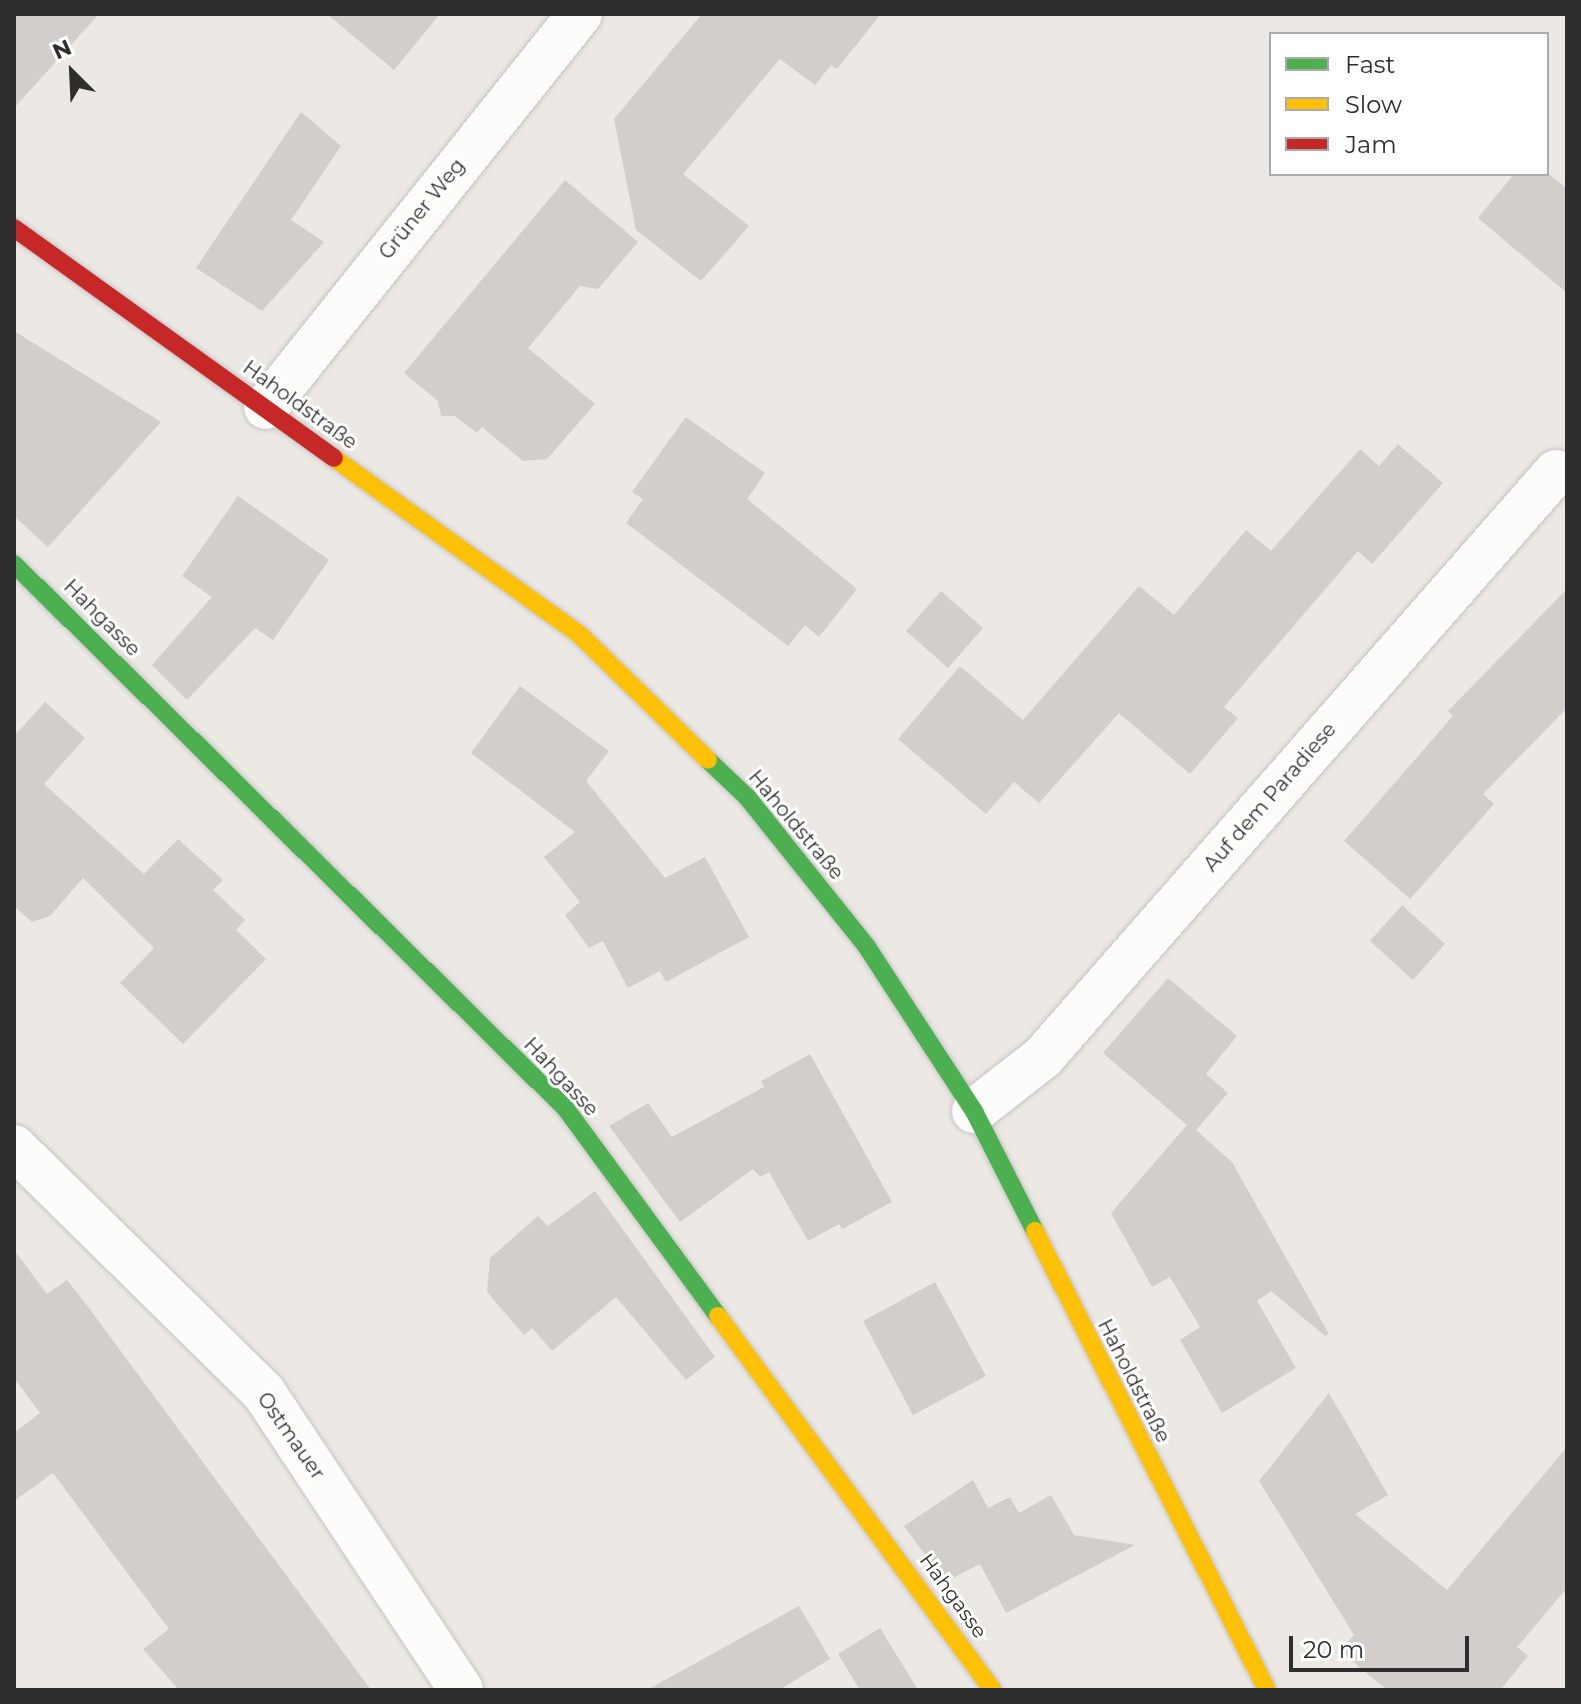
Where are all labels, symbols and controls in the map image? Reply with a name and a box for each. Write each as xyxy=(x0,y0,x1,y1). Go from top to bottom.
north arrow xyxy=(32,32,112,112)
legend xyxy=(1269,32,1549,176)
text: N xyxy=(48,34,76,66)
text: Fast xyxy=(1345,50,1395,79)
text: Slow xyxy=(1345,90,1402,119)
text: Jam xyxy=(1345,130,1397,159)
street label: Grüner Weg xyxy=(374,154,470,264)
street label: Haholdstraße xyxy=(238,356,362,454)
street label: Hahgasse xyxy=(59,575,145,661)
street label: Auf dem Paradiese xyxy=(1199,718,1341,876)
street label: Haholdstraße xyxy=(743,765,849,885)
street label: Hahgasse xyxy=(519,1033,603,1121)
street label: Haholdstraße xyxy=(1093,1315,1175,1447)
street label: Ostmauer xyxy=(252,1388,330,1484)
street label: Hahgasse xyxy=(914,1549,992,1643)
scale bar xyxy=(1293,1620,1473,1670)
text: 20 m xyxy=(1303,1635,1364,1664)

